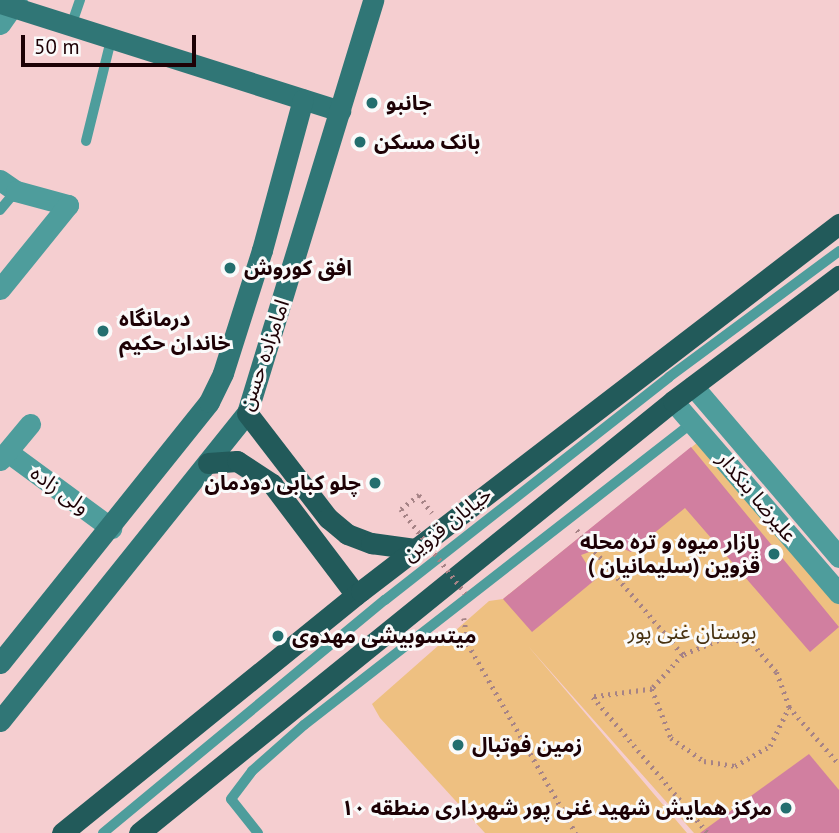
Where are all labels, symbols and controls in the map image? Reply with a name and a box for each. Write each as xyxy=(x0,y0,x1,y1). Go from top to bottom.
scale bar xyxy=(24,21,200,65)
text: 50 m xyxy=(34,33,80,60)
place label: جانبو xyxy=(386,90,432,116)
marker: جانبو xyxy=(364,95,380,111)
place label: بانک مسکن xyxy=(374,129,480,155)
marker: بانک مسکن xyxy=(352,134,368,150)
place label: افق کوروش xyxy=(244,255,352,281)
marker: افق کوروش xyxy=(222,260,238,276)
street label: امامزاده حسن xyxy=(233,296,295,414)
place label: درمانگاه خاندان حکیم xyxy=(119,306,230,356)
marker: درمانگاه خاندان حکیم xyxy=(93,321,113,341)
street label: علیرضا بنکدار xyxy=(712,447,802,547)
street label: ولی زاده xyxy=(26,460,94,520)
place label: چلو کبابی دودمان xyxy=(205,470,361,496)
marker: چلو کبابی دودمان xyxy=(367,475,383,491)
street label: خیابان قزوین xyxy=(397,481,497,567)
place label: بازار میوه و تره محله قزوین (سلیمانیان ) xyxy=(580,529,760,579)
marker: بازار میوه و تره محله قزوین (سلیمانیان ) xyxy=(766,546,782,562)
park label: بوستان غنی پور xyxy=(628,619,756,645)
place label: میتسوبیشی مهدوی xyxy=(292,623,476,649)
marker: میتسوبیشی مهدوی xyxy=(270,628,286,644)
place label: زمین فوتبال xyxy=(472,732,582,758)
marker: زمین فوتبال xyxy=(450,737,466,753)
place label: مرکز همایش شهید غنی پور شهرداری منطقه ۱۰ xyxy=(342,795,772,821)
marker: مرکز همایش شهید غنی پور شهرداری منطقه ۱۰ xyxy=(778,800,794,816)

